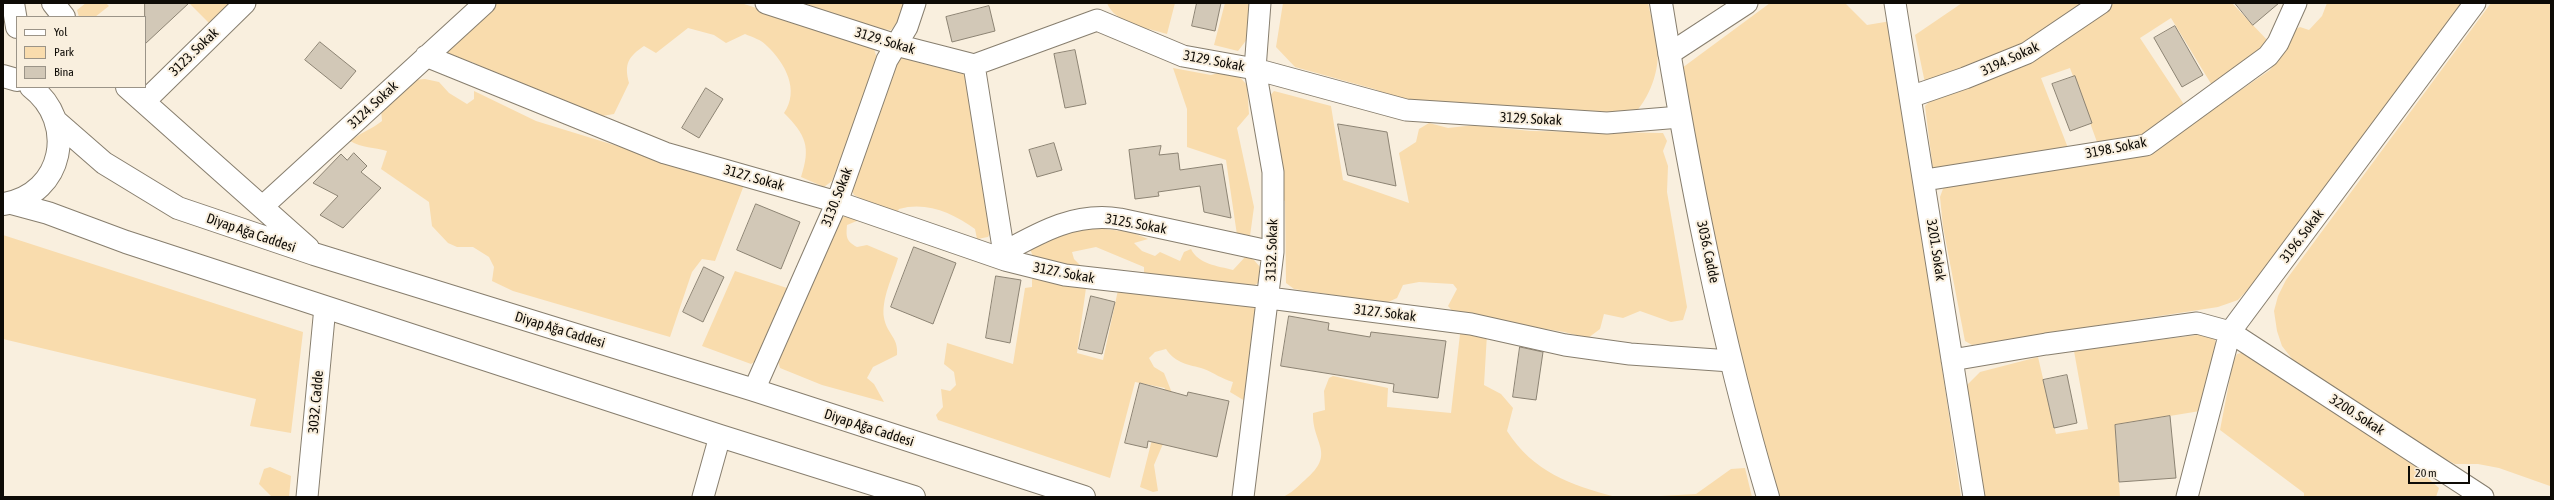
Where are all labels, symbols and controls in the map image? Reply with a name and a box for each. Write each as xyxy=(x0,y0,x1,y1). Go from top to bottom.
legend xyxy=(16,16,146,88)
street label: 3123. Sokak xyxy=(166,24,222,80)
street label: 3129. Sokak xyxy=(853,24,917,58)
text: Yol xyxy=(54,25,67,39)
street label: 3194. Sokak xyxy=(1978,38,2042,80)
text: Park xyxy=(54,45,74,59)
street label: 3129. Sokak xyxy=(1182,47,1246,75)
text: Bina xyxy=(54,65,74,79)
street label: 3124. Sokak xyxy=(345,78,401,132)
street label: 3129. Sokak xyxy=(1500,109,1562,129)
street label: 3198. Sokak xyxy=(2084,134,2148,162)
street label: 3127. Sokak xyxy=(722,161,786,195)
street label: 3130. Sokak xyxy=(818,165,856,229)
street label: 3196. Sokak xyxy=(2277,206,2327,266)
street label: Diyap Ağa Caddesi xyxy=(204,210,298,256)
street label: 3125. Sokak xyxy=(1104,210,1168,238)
street label: 3201. Sokak xyxy=(1923,218,1949,282)
street label: 3132. Sokak xyxy=(1263,219,1281,281)
street label: 3036. Cadde xyxy=(1693,219,1723,285)
street label: 3127. Sokak xyxy=(1032,259,1096,287)
street label: 3127. Sokak xyxy=(1353,301,1417,325)
street label: Diyap Ağa Caddesi xyxy=(513,308,607,352)
street label: 3032. Cadde xyxy=(305,370,327,434)
street label: 3200. Sokak xyxy=(2326,391,2388,439)
street label: Diyap Ağa Caddesi xyxy=(822,406,916,450)
scale bar xyxy=(2410,458,2472,484)
text: 20 m xyxy=(2415,466,2437,480)

